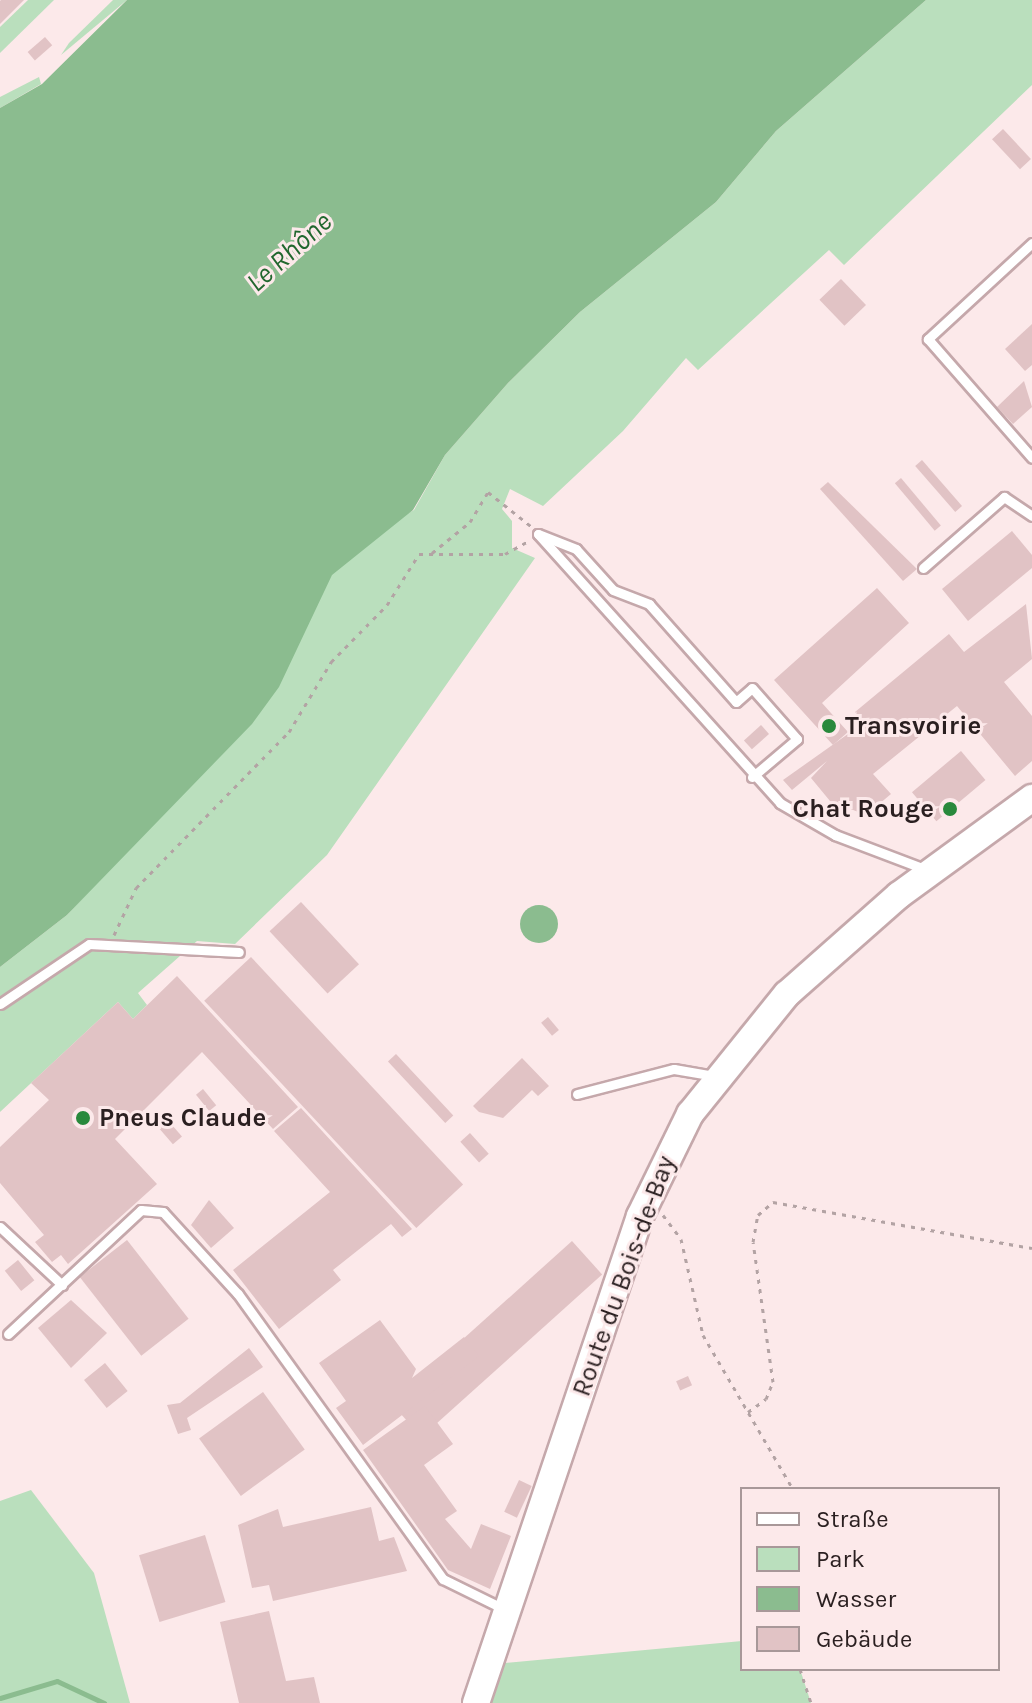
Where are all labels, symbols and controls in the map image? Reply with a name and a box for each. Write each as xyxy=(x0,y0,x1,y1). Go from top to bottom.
water label: Le Rhône xyxy=(239,205,339,299)
place label: Transvoirie xyxy=(845,710,981,742)
marker: Transvoirie xyxy=(820,717,838,735)
place label: Chat Rouge xyxy=(793,793,934,825)
marker: Chat Rouge xyxy=(941,800,959,818)
place label: Pneus Claude xyxy=(99,1102,266,1134)
marker: Pneus Claude xyxy=(74,1109,92,1127)
street label: Route du Bois-de-Bay xyxy=(566,1151,682,1401)
legend xyxy=(740,1487,1000,1671)
text: Straße xyxy=(816,1505,888,1533)
text: Park xyxy=(816,1545,865,1573)
text: Wasser xyxy=(816,1585,896,1613)
text: Gebäude xyxy=(816,1625,912,1653)

